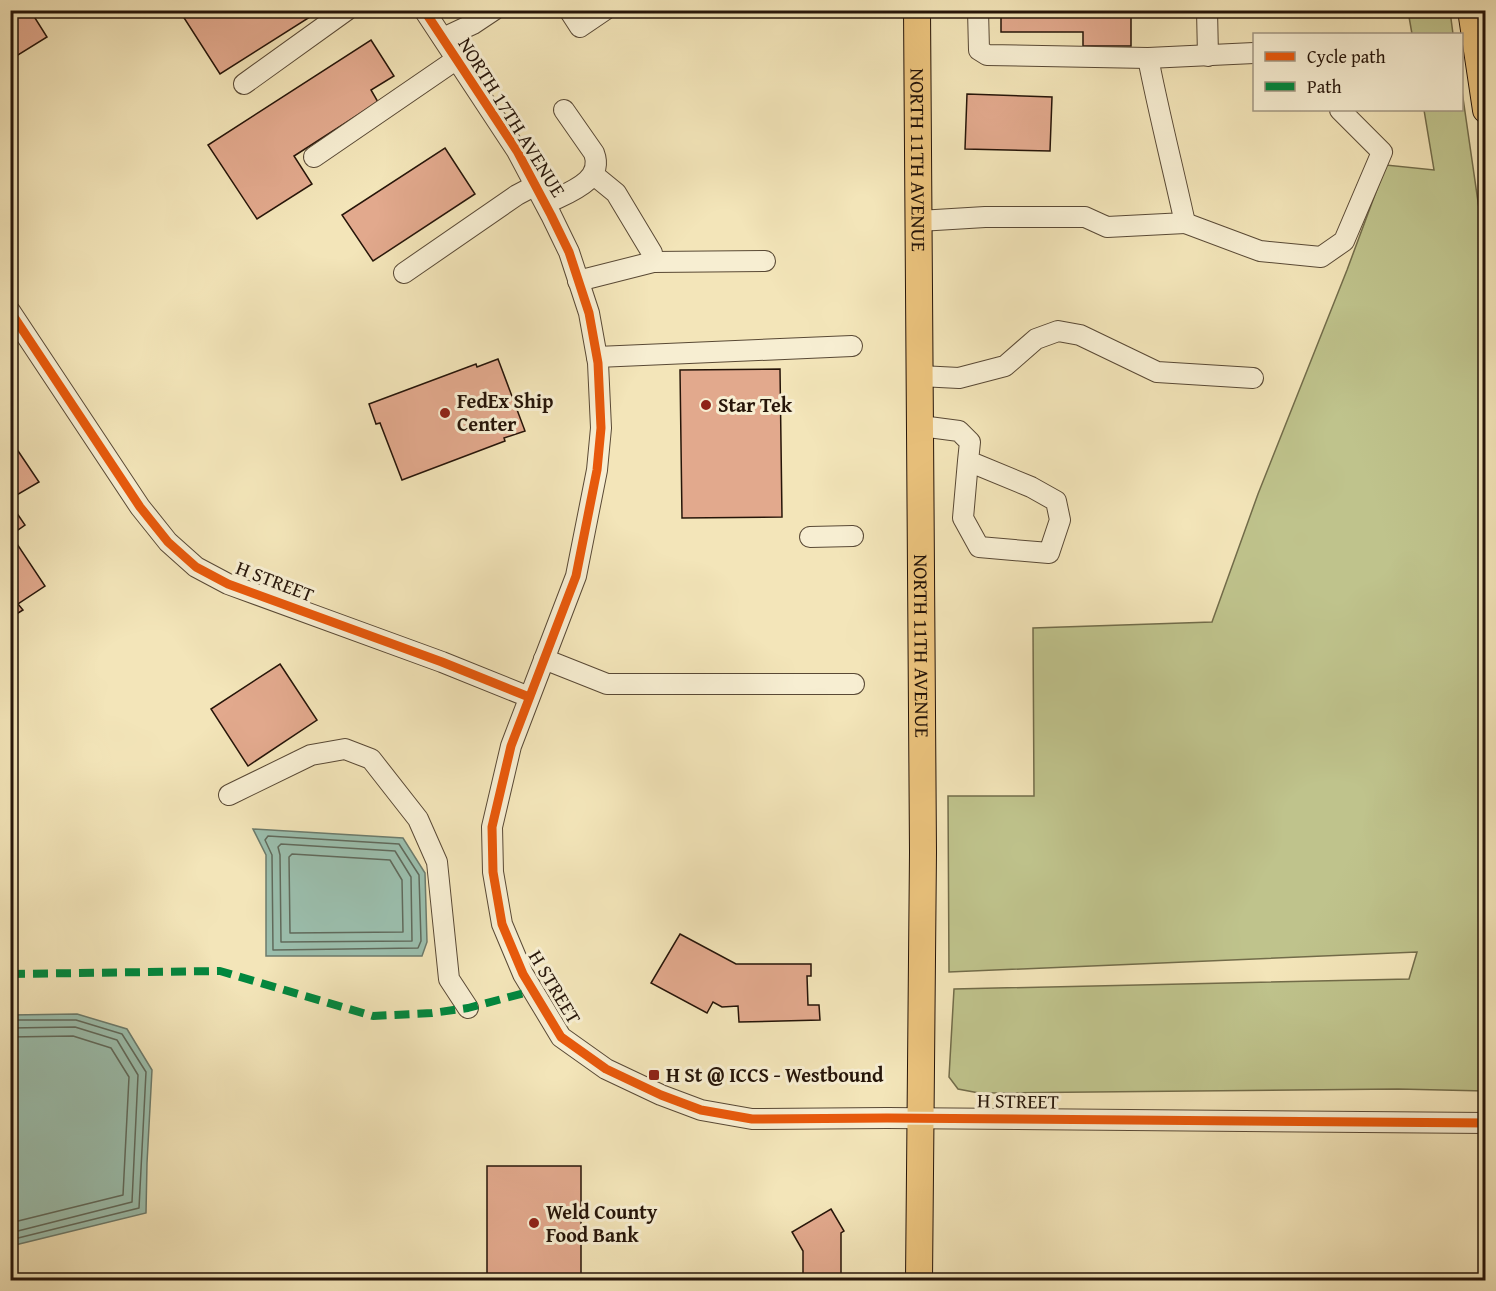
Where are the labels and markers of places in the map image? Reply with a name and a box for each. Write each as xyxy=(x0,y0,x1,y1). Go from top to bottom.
place label: FedEx Ship Center xyxy=(457,386,553,438)
place label: Star Tek xyxy=(718,390,793,419)
marker: Star Tek xyxy=(699,398,713,412)
marker: FedEx Ship Center xyxy=(438,406,452,420)
place label: H St @ ICCS - Westbound xyxy=(666,1060,884,1089)
marker: H St @ ICCS - Westbound xyxy=(647,1068,661,1082)
place label: Weld County Food Bank xyxy=(546,1197,658,1249)
marker: Weld County Food Bank xyxy=(527,1216,541,1230)

